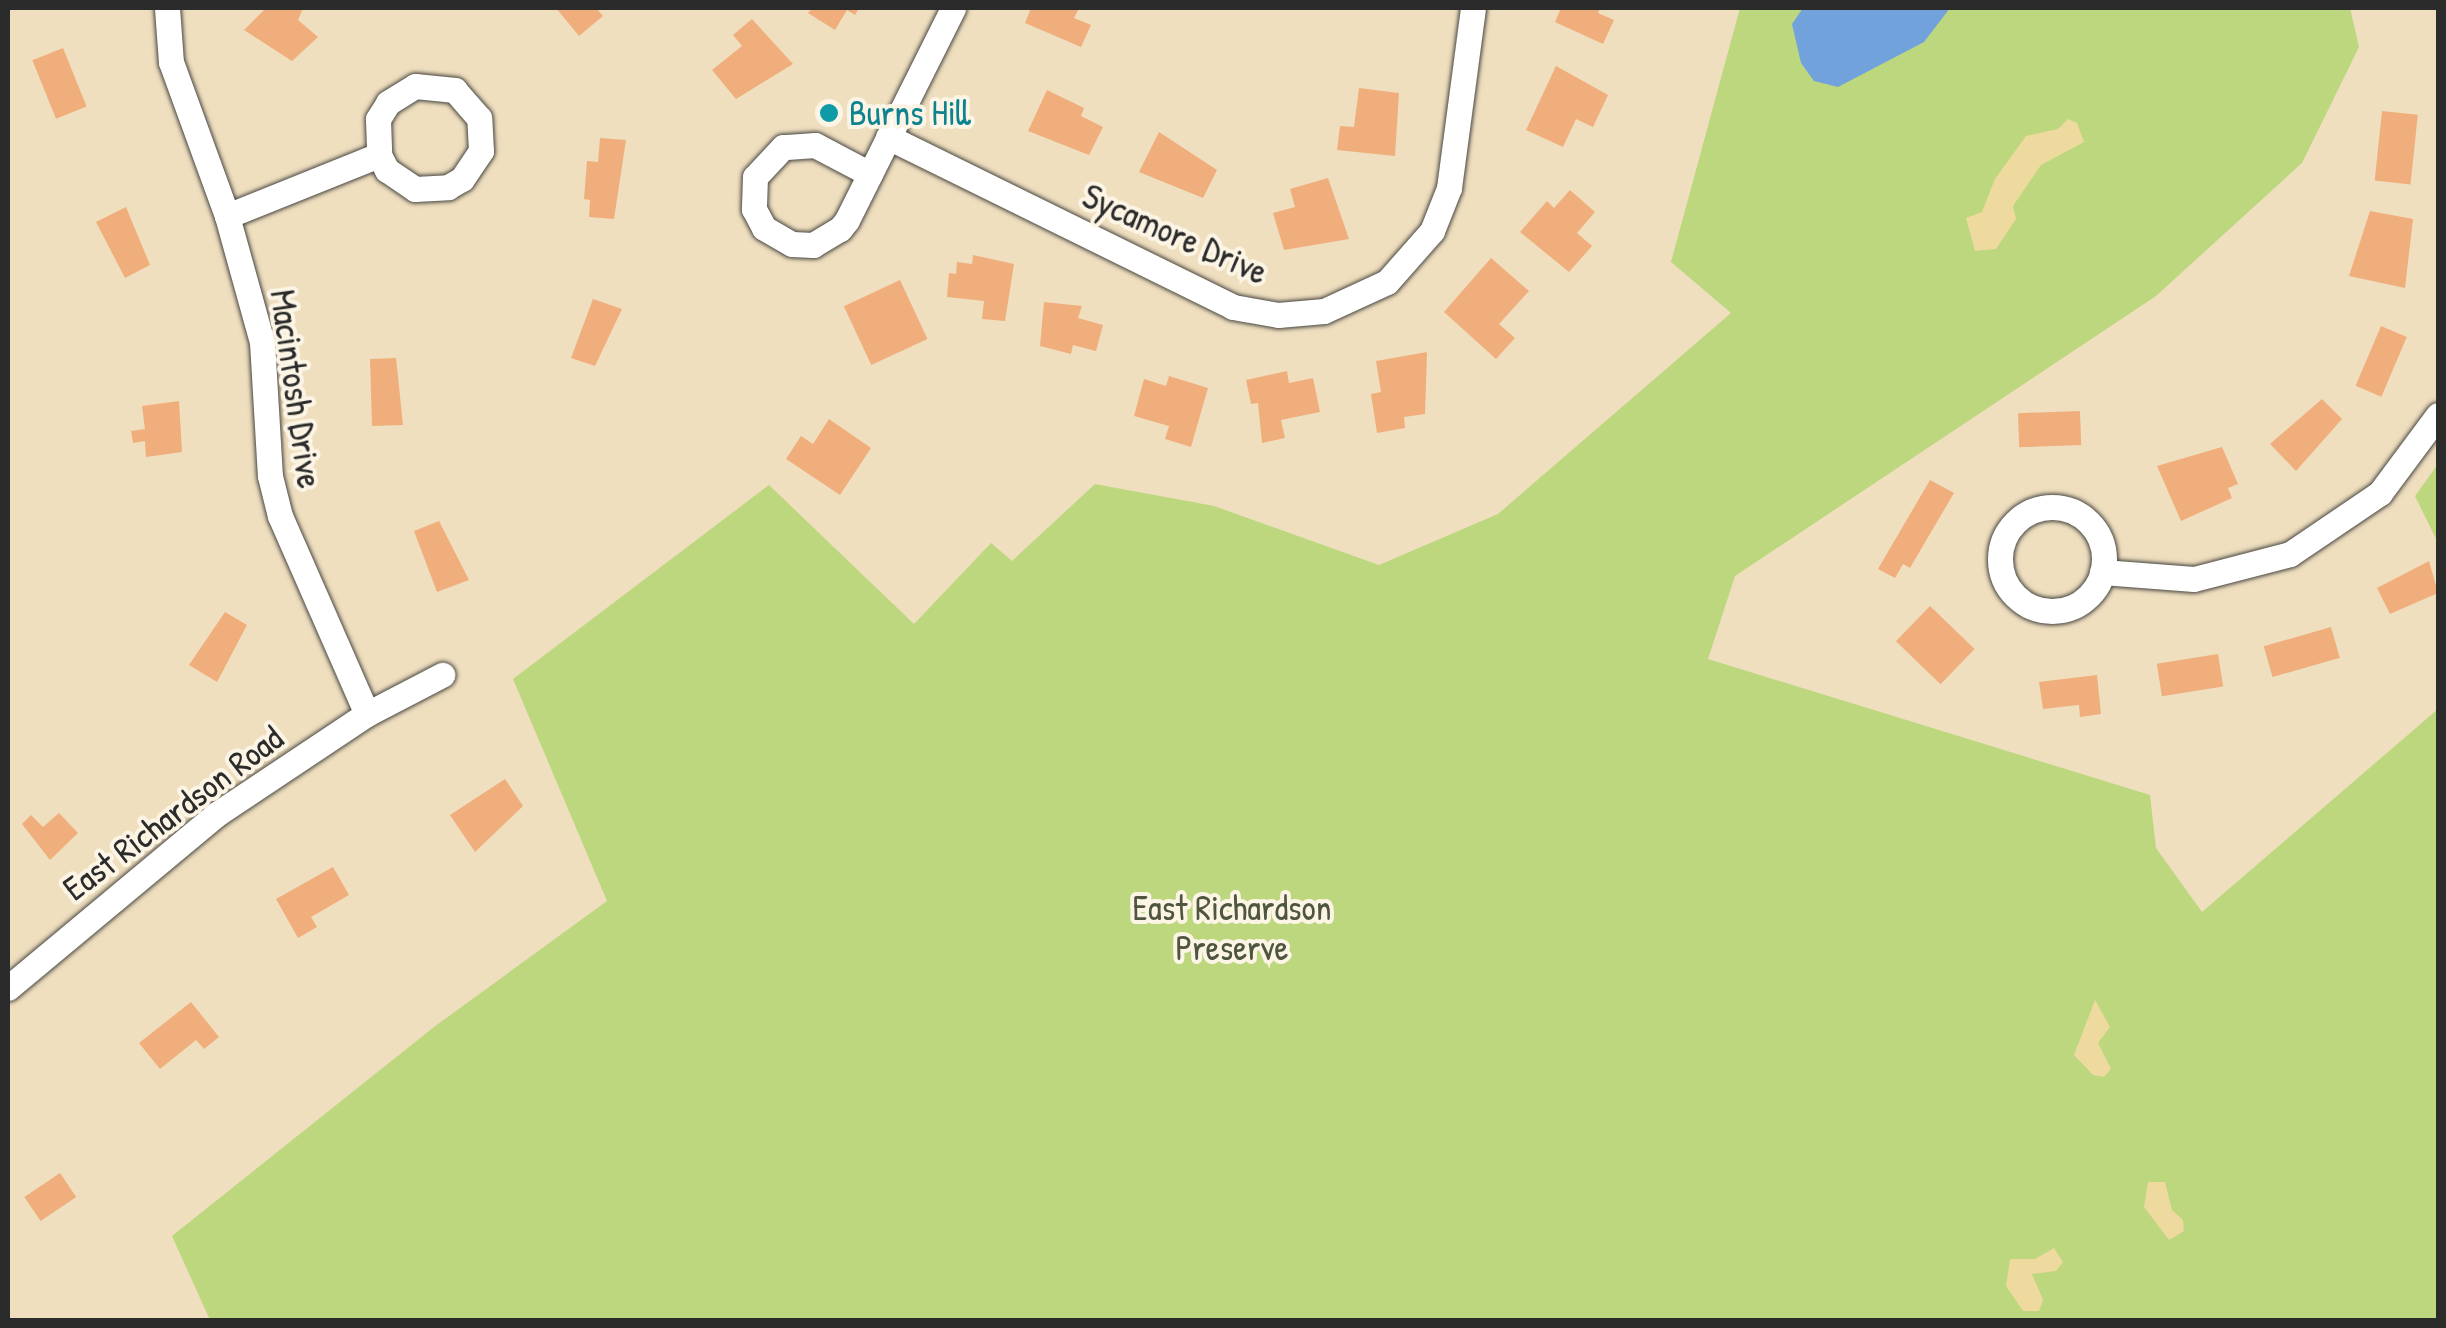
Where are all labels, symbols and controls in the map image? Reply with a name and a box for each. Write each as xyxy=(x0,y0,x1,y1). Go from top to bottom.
place label: Burns Hill xyxy=(849,92,971,134)
marker: Burns Hill xyxy=(818,102,840,124)
street label: Sycamore Drive xyxy=(1076,175,1274,293)
street label: Macintosh Drive xyxy=(261,287,331,491)
street label: East Richardson Road xyxy=(55,717,291,909)
park label: East Richardson Preserve xyxy=(1132,887,1332,969)

